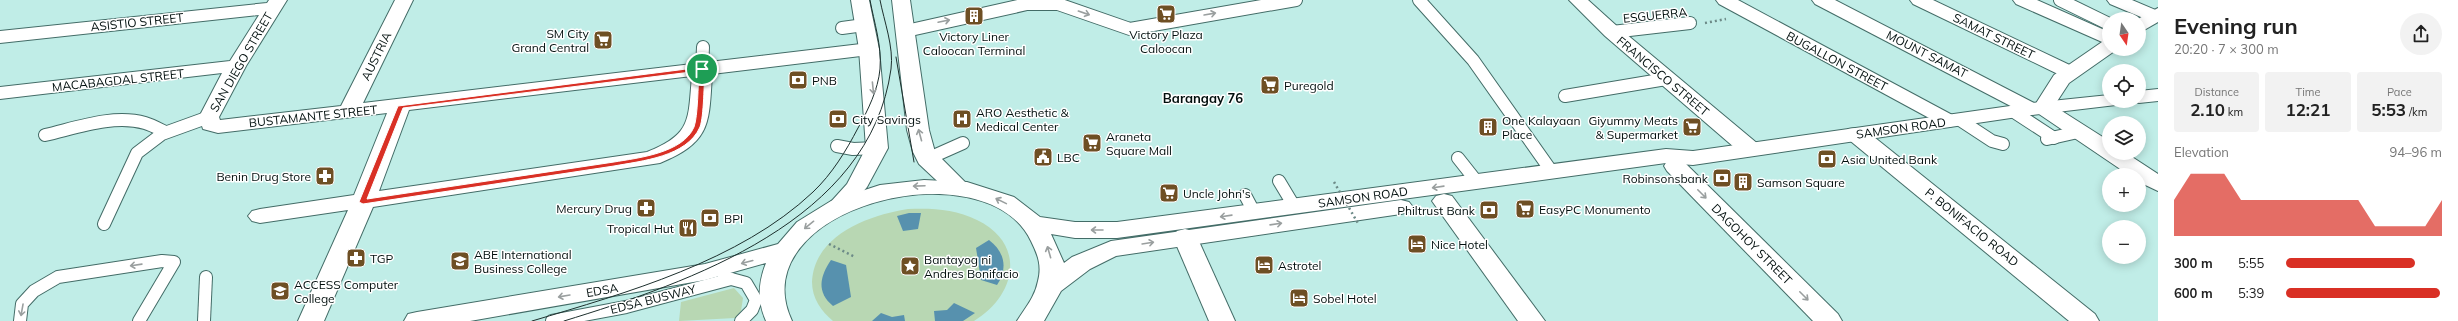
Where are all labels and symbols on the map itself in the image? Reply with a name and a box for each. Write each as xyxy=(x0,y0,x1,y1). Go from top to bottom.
supermarket icon: Victory Plaza Caloocan xyxy=(1155,3,1177,25)
street label: ESGUERRA xyxy=(1622,4,1688,26)
building icon: Victory Liner Caloocan Terminal xyxy=(963,5,985,27)
street label: SAN DIEGO STREET xyxy=(206,9,276,115)
street label: ASISTIO STREET xyxy=(90,10,185,34)
one-way arrow xyxy=(1077,10,1090,17)
one-way arrow xyxy=(1203,10,1216,18)
street label: SAMAT STREET xyxy=(1951,10,2038,63)
north arrow xyxy=(2102,12,2146,56)
one-way arrow xyxy=(937,17,950,25)
place label: SM City Grand Central xyxy=(511,26,590,55)
place label: Victory Plaza Caloocan xyxy=(1129,27,1203,56)
street label: MOUNT SAMAT xyxy=(1884,27,1971,81)
street label: BUGALLON STREET xyxy=(1784,28,1891,94)
street label: AUSTRIA xyxy=(358,29,394,83)
supermarket icon: SM City Grand Central xyxy=(592,29,614,51)
place label: Victory Liner Caloocan Terminal xyxy=(923,29,1025,58)
street label: FRANCISCO STREET xyxy=(1614,33,1713,119)
pin xyxy=(685,52,719,86)
street label: MACABAGDAL STREET xyxy=(51,66,185,94)
bank icon: PNB xyxy=(787,69,809,91)
place label: PNB xyxy=(812,73,837,88)
supermarket icon: Puregold xyxy=(1259,74,1281,96)
place label: Puregold xyxy=(1284,78,1334,93)
one-way arrow xyxy=(869,81,876,94)
district label: Barangay 76 xyxy=(1163,90,1243,107)
street label: BUSTAMANTE STREET xyxy=(248,102,379,130)
place label: ARO Aesthetic & Medical Center xyxy=(976,105,1070,134)
bank icon: City Savings xyxy=(827,108,849,130)
hospital icon: ARO Aesthetic & Medical Center xyxy=(951,108,973,130)
place label: City Savings xyxy=(852,112,921,127)
place label: One Kalayaan Place xyxy=(1502,113,1580,142)
place label: Giyummy Meats & Supermarket xyxy=(1588,113,1678,142)
street label: SAMSON ROAD xyxy=(1855,114,1947,142)
building icon: One Kalayaan Place xyxy=(1477,116,1499,138)
supermarket icon: Giyummy Meats & Supermarket xyxy=(1681,116,1703,138)
one-way arrow xyxy=(916,129,923,142)
place label: Araneta Square Mall xyxy=(1106,129,1172,158)
supermarket icon: Araneta Square Mall xyxy=(1081,132,1103,154)
public building icon: LBC xyxy=(1032,146,1054,168)
bank icon: Asia United Bank xyxy=(1816,148,1838,170)
place label: LBC xyxy=(1057,150,1080,165)
place label: Asia United Bank xyxy=(1841,152,1938,167)
pharmacy icon: Benin Drug Store xyxy=(314,165,336,187)
bank icon: Robinsonsbank xyxy=(1711,167,1733,189)
place label: Benin Drug Store xyxy=(216,169,311,184)
place label: Robinsonsbank xyxy=(1622,171,1709,186)
building icon: Samson Square xyxy=(1732,171,1754,193)
place label: Samson Square xyxy=(1757,175,1845,190)
supermarket icon: Uncle John's xyxy=(1158,182,1180,204)
one-way arrow xyxy=(913,183,926,190)
street label: SAMSON ROAD xyxy=(1317,183,1409,211)
one-way arrow xyxy=(1432,183,1445,191)
street label: P. BONIFACIO ROAD xyxy=(1922,185,2022,269)
place label: Uncle John's xyxy=(1183,186,1251,201)
one-way arrow xyxy=(1697,189,1707,199)
pharmacy icon: Mercury Drug xyxy=(635,197,657,219)
one-way arrow xyxy=(995,197,1007,204)
supermarket icon: EasyPC Monumento xyxy=(1514,198,1536,220)
bank icon: Philtrust Bank xyxy=(1478,199,1500,221)
place label: Mercury Drug xyxy=(556,201,632,216)
street label: DAGOHOY STREET xyxy=(1709,201,1796,288)
place label: EasyPC Monumento xyxy=(1539,202,1651,217)
place label: Philtrust Bank xyxy=(1397,203,1476,218)
bank icon: BPI xyxy=(699,207,721,229)
place label: BPI xyxy=(724,211,743,226)
one-way arrow xyxy=(1220,212,1233,220)
restaurant icon: Tropical Hut xyxy=(677,217,699,239)
one-way arrow xyxy=(804,220,815,229)
one-way arrow xyxy=(1269,220,1282,228)
place label: Tropical Hut xyxy=(607,221,674,236)
one-way arrow xyxy=(1091,226,1104,234)
hotel icon: Nice Hotel xyxy=(1406,233,1428,255)
place label: Nice Hotel xyxy=(1431,237,1488,252)
one-way arrow xyxy=(1141,239,1154,247)
one-way arrow xyxy=(1045,246,1052,259)
pharmacy icon: TGP xyxy=(345,247,367,269)
place label: ABE International Business College xyxy=(474,247,572,276)
school or university icon: ABE International Business College xyxy=(449,250,471,272)
place label: TGP xyxy=(370,251,393,266)
place label: Bantayog ni Andres Bonifacio xyxy=(924,252,1019,281)
hotel icon: Astrotel xyxy=(1253,254,1275,276)
place icon: Bantayog ni Andres Bonifacio xyxy=(899,255,921,277)
place label: Astrotel xyxy=(1278,258,1321,273)
one-way arrow xyxy=(741,259,754,266)
one-way arrow xyxy=(129,261,142,269)
place label: ACCESS Computer College xyxy=(294,277,399,306)
school or university icon: ACCESS Computer College xyxy=(269,280,291,302)
street label: EDSA xyxy=(585,280,619,300)
street label: EDSA BUSWAY xyxy=(609,281,698,317)
hotel icon: Sobel Hotel xyxy=(1288,287,1310,309)
place label: Sobel Hotel xyxy=(1313,291,1377,306)
one-way arrow xyxy=(1799,291,1809,301)
one-way arrow xyxy=(558,292,571,300)
one-way arrow xyxy=(17,304,25,317)

